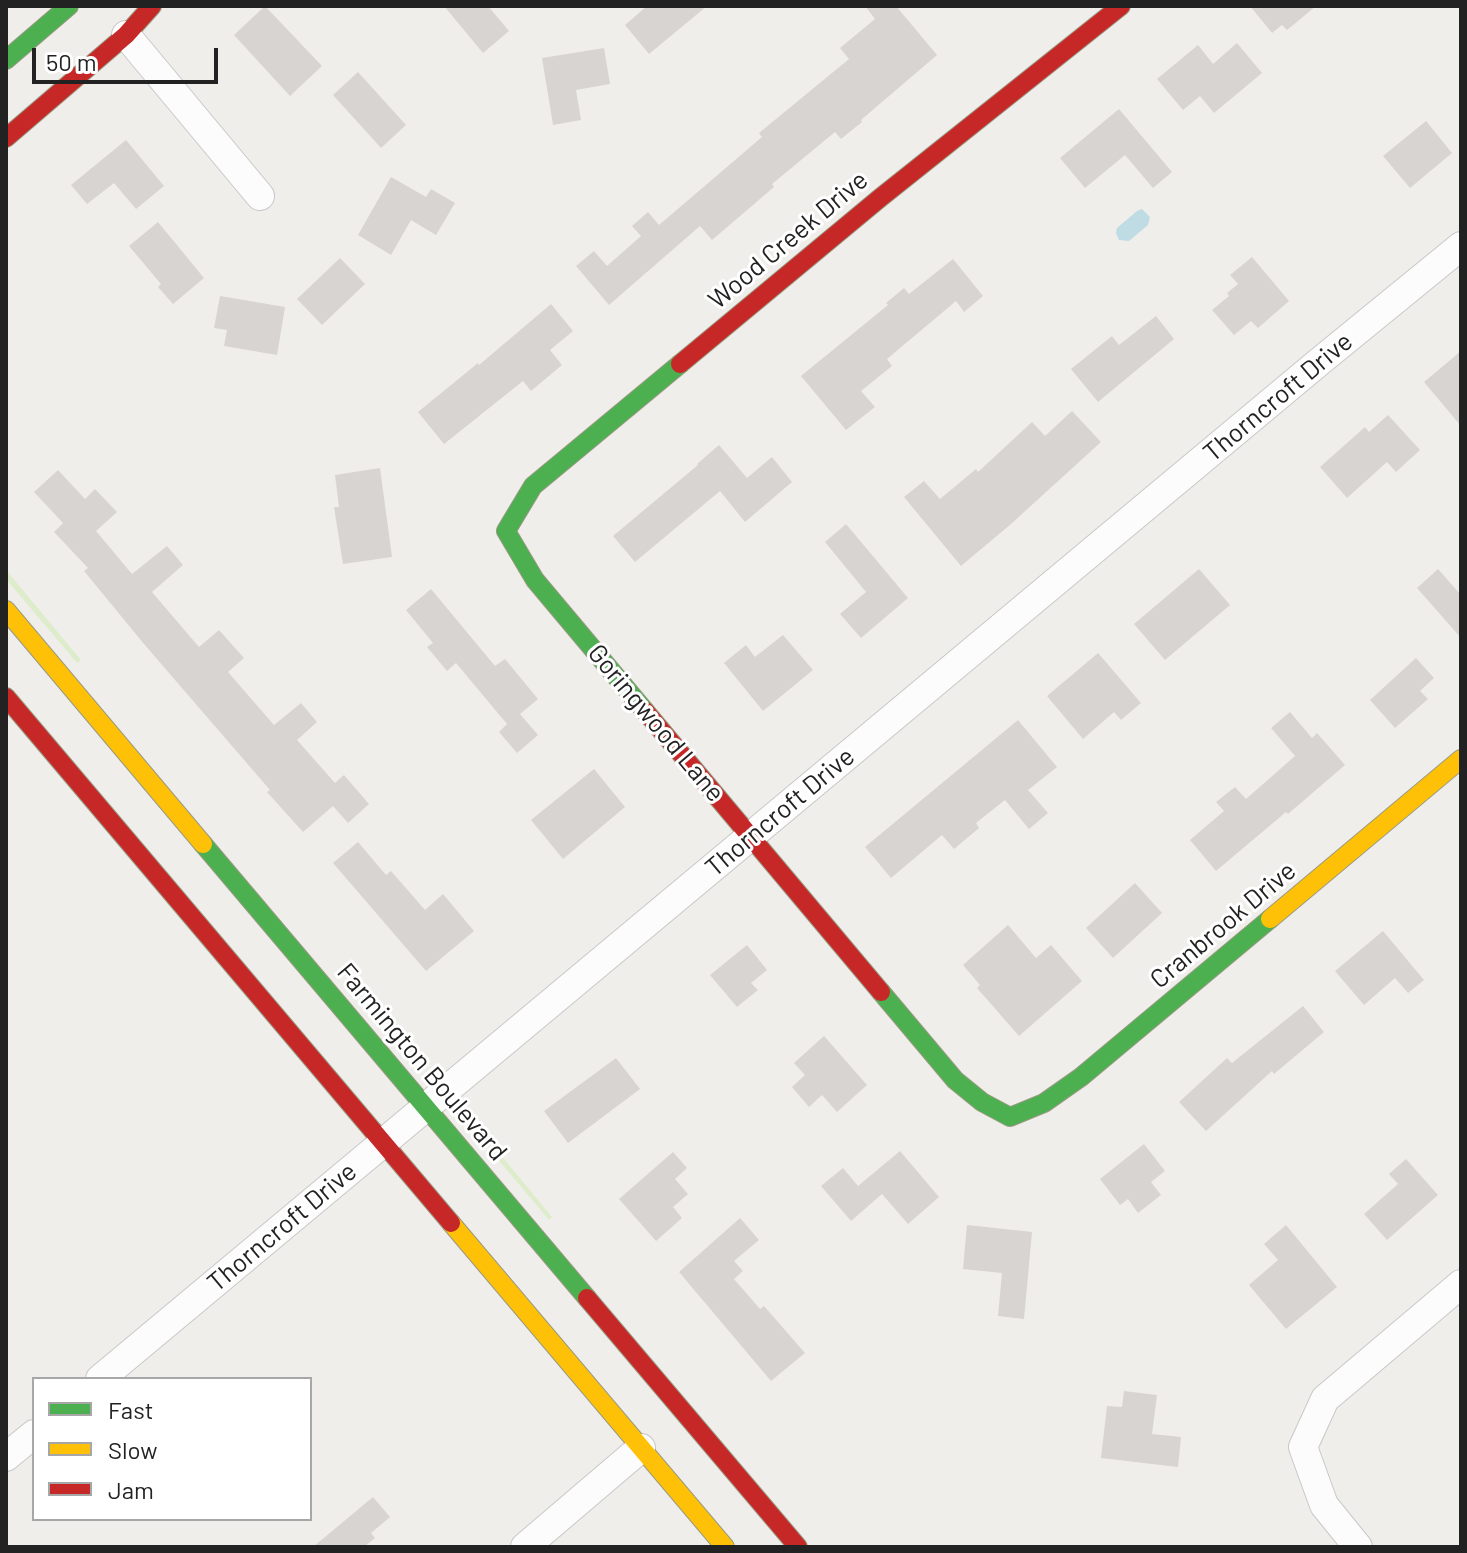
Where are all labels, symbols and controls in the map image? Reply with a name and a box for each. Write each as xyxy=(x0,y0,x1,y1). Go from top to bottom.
scale bar xyxy=(36,32,222,82)
text: 50 m xyxy=(46,47,97,76)
street label: Wood Creek Drive xyxy=(702,164,874,316)
street label: Thorncroft Drive xyxy=(1197,326,1359,468)
street label: Goringwood Lane xyxy=(581,638,731,808)
street label: Thorncroft Drive xyxy=(699,741,861,883)
street label: Cranbrook Drive xyxy=(1144,855,1302,995)
street label: Farmington Boulevard xyxy=(330,957,514,1167)
street label: Thorncroft Drive xyxy=(201,1156,363,1298)
legend xyxy=(32,1377,312,1521)
text: Fast xyxy=(108,1395,153,1424)
text: Slow xyxy=(108,1435,157,1464)
text: Jam xyxy=(108,1475,154,1504)

